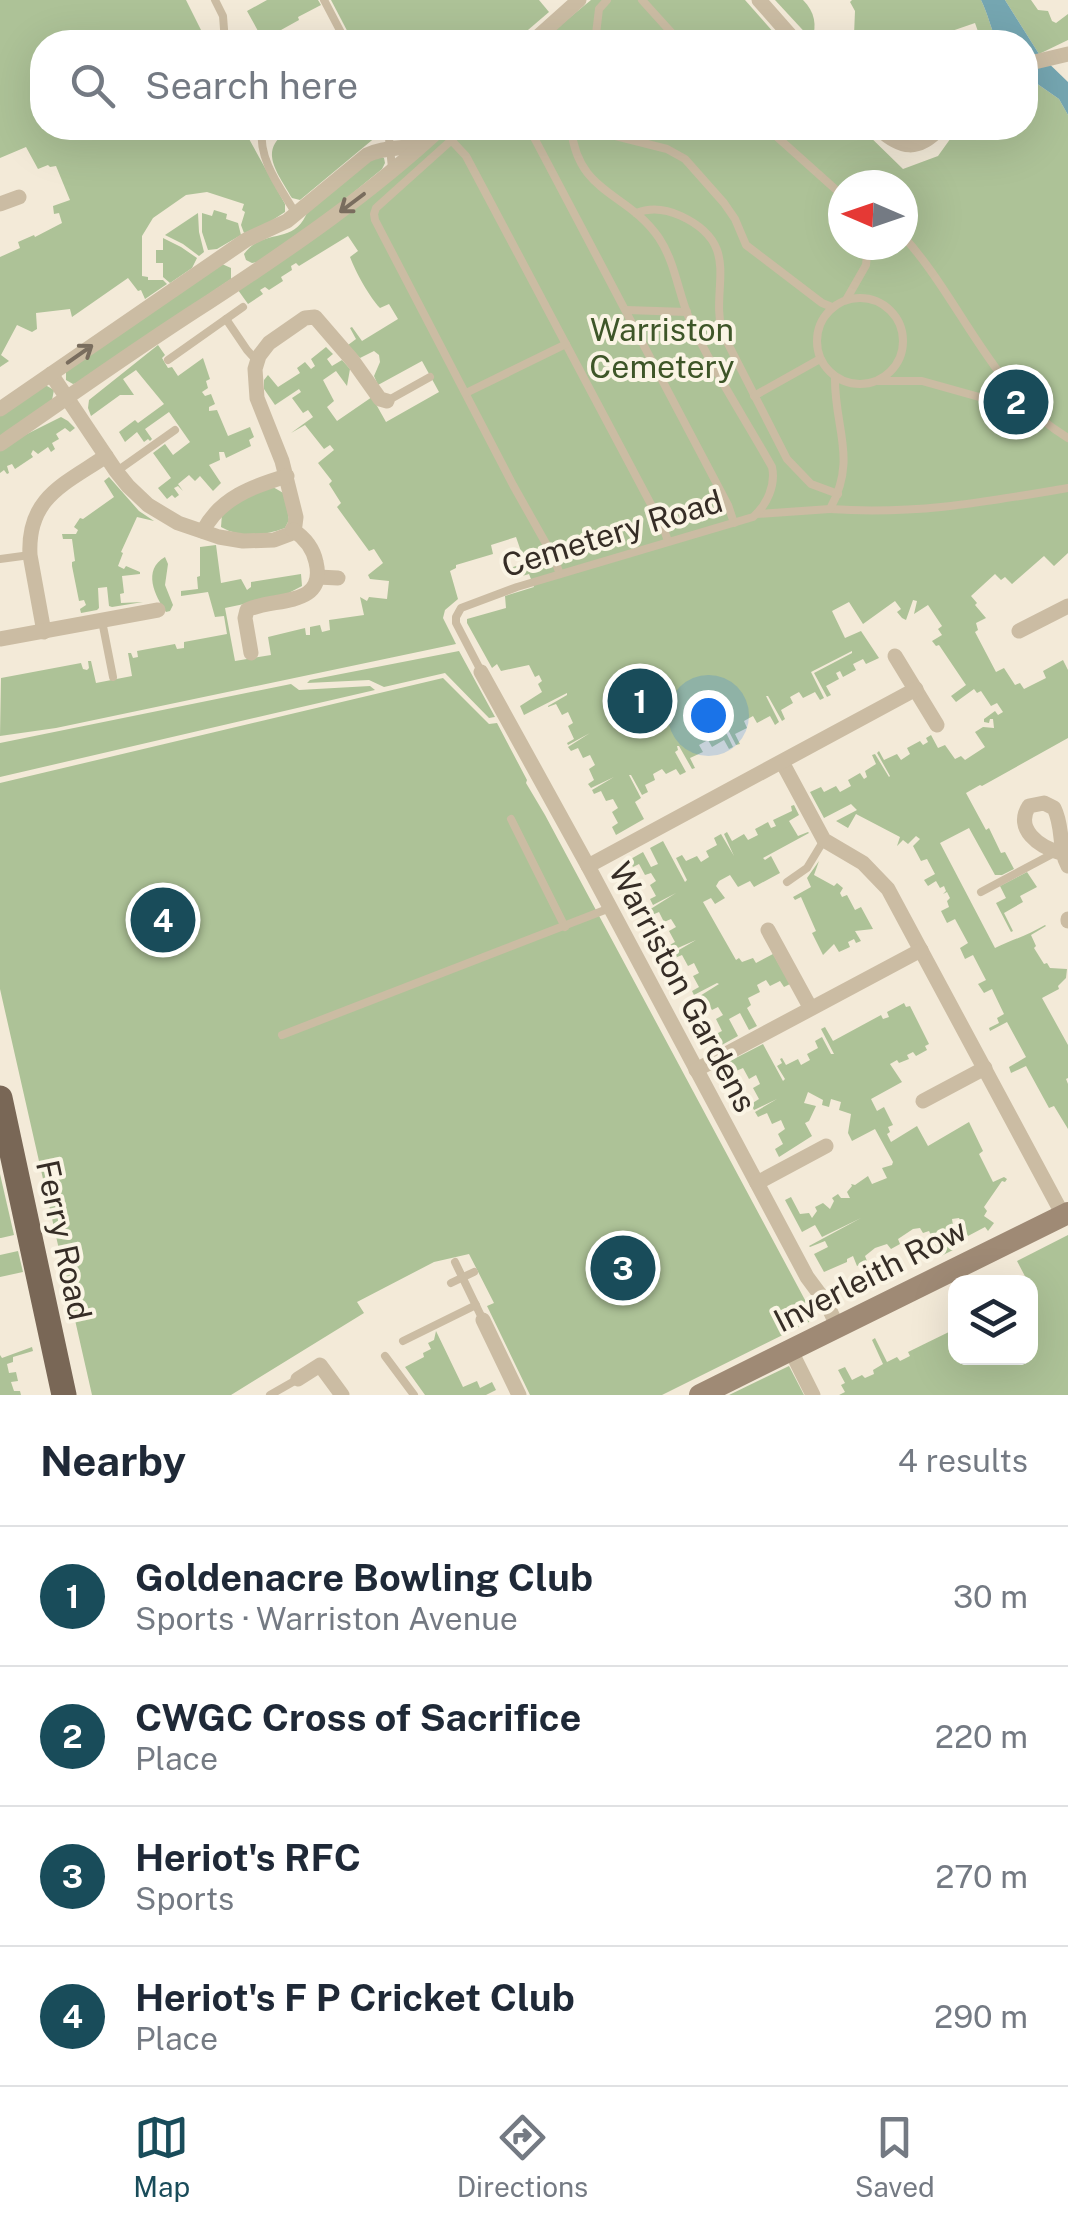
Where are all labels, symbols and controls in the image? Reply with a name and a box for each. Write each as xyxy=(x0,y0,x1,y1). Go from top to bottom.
search box xyxy=(30,30,1038,140)
icon: search xyxy=(65,58,120,113)
text: Search here xyxy=(145,63,358,108)
north arrow xyxy=(828,170,918,260)
one-way arrow xyxy=(339,192,366,213)
park label: Warriston Cemetery xyxy=(589,311,735,385)
one-way arrow xyxy=(66,344,94,365)
pin: 2 xyxy=(984,364,1048,440)
street label: Cemetery Road xyxy=(497,482,727,584)
pin: 1 xyxy=(608,664,672,738)
your location xyxy=(683,690,734,741)
street label: Warriston Gardens xyxy=(602,856,764,1118)
pin: 4 xyxy=(130,882,196,958)
street label: Ferry Road xyxy=(29,1157,99,1323)
street label: Inverleith Row xyxy=(768,1211,972,1339)
pin: 3 xyxy=(590,1230,656,1306)
map controls xyxy=(948,1275,1038,1365)
button: layers xyxy=(948,1275,1038,1365)
text: Nearby xyxy=(40,1436,186,1485)
text: 4 results xyxy=(898,1442,1028,1479)
text: Goldenacre Bowling Club xyxy=(135,1555,593,1600)
text: 1 xyxy=(66,1578,79,1615)
text: 30 m xyxy=(953,1578,1028,1615)
text: Sports · Warriston Avenue xyxy=(135,1600,518,1637)
text: CWGC Cross of Sacrifice xyxy=(135,1695,581,1740)
text: 2 xyxy=(62,1718,83,1755)
text: 220 m xyxy=(935,1718,1028,1755)
text: Place xyxy=(135,1740,218,1777)
text: Heriot's RFC xyxy=(135,1835,361,1880)
text: 3 xyxy=(62,1858,83,1895)
text: 270 m xyxy=(935,1858,1028,1895)
text: Sports xyxy=(135,1880,234,1917)
text: Heriot's F P Cricket Club xyxy=(135,1975,575,2020)
text: 4 xyxy=(62,1998,83,2035)
text: 290 m xyxy=(934,1998,1028,2035)
text: Place xyxy=(135,2020,218,2057)
tab: Map xyxy=(133,2110,190,2203)
tab: Directions xyxy=(457,2110,588,2203)
tab: Saved xyxy=(855,2110,935,2203)

